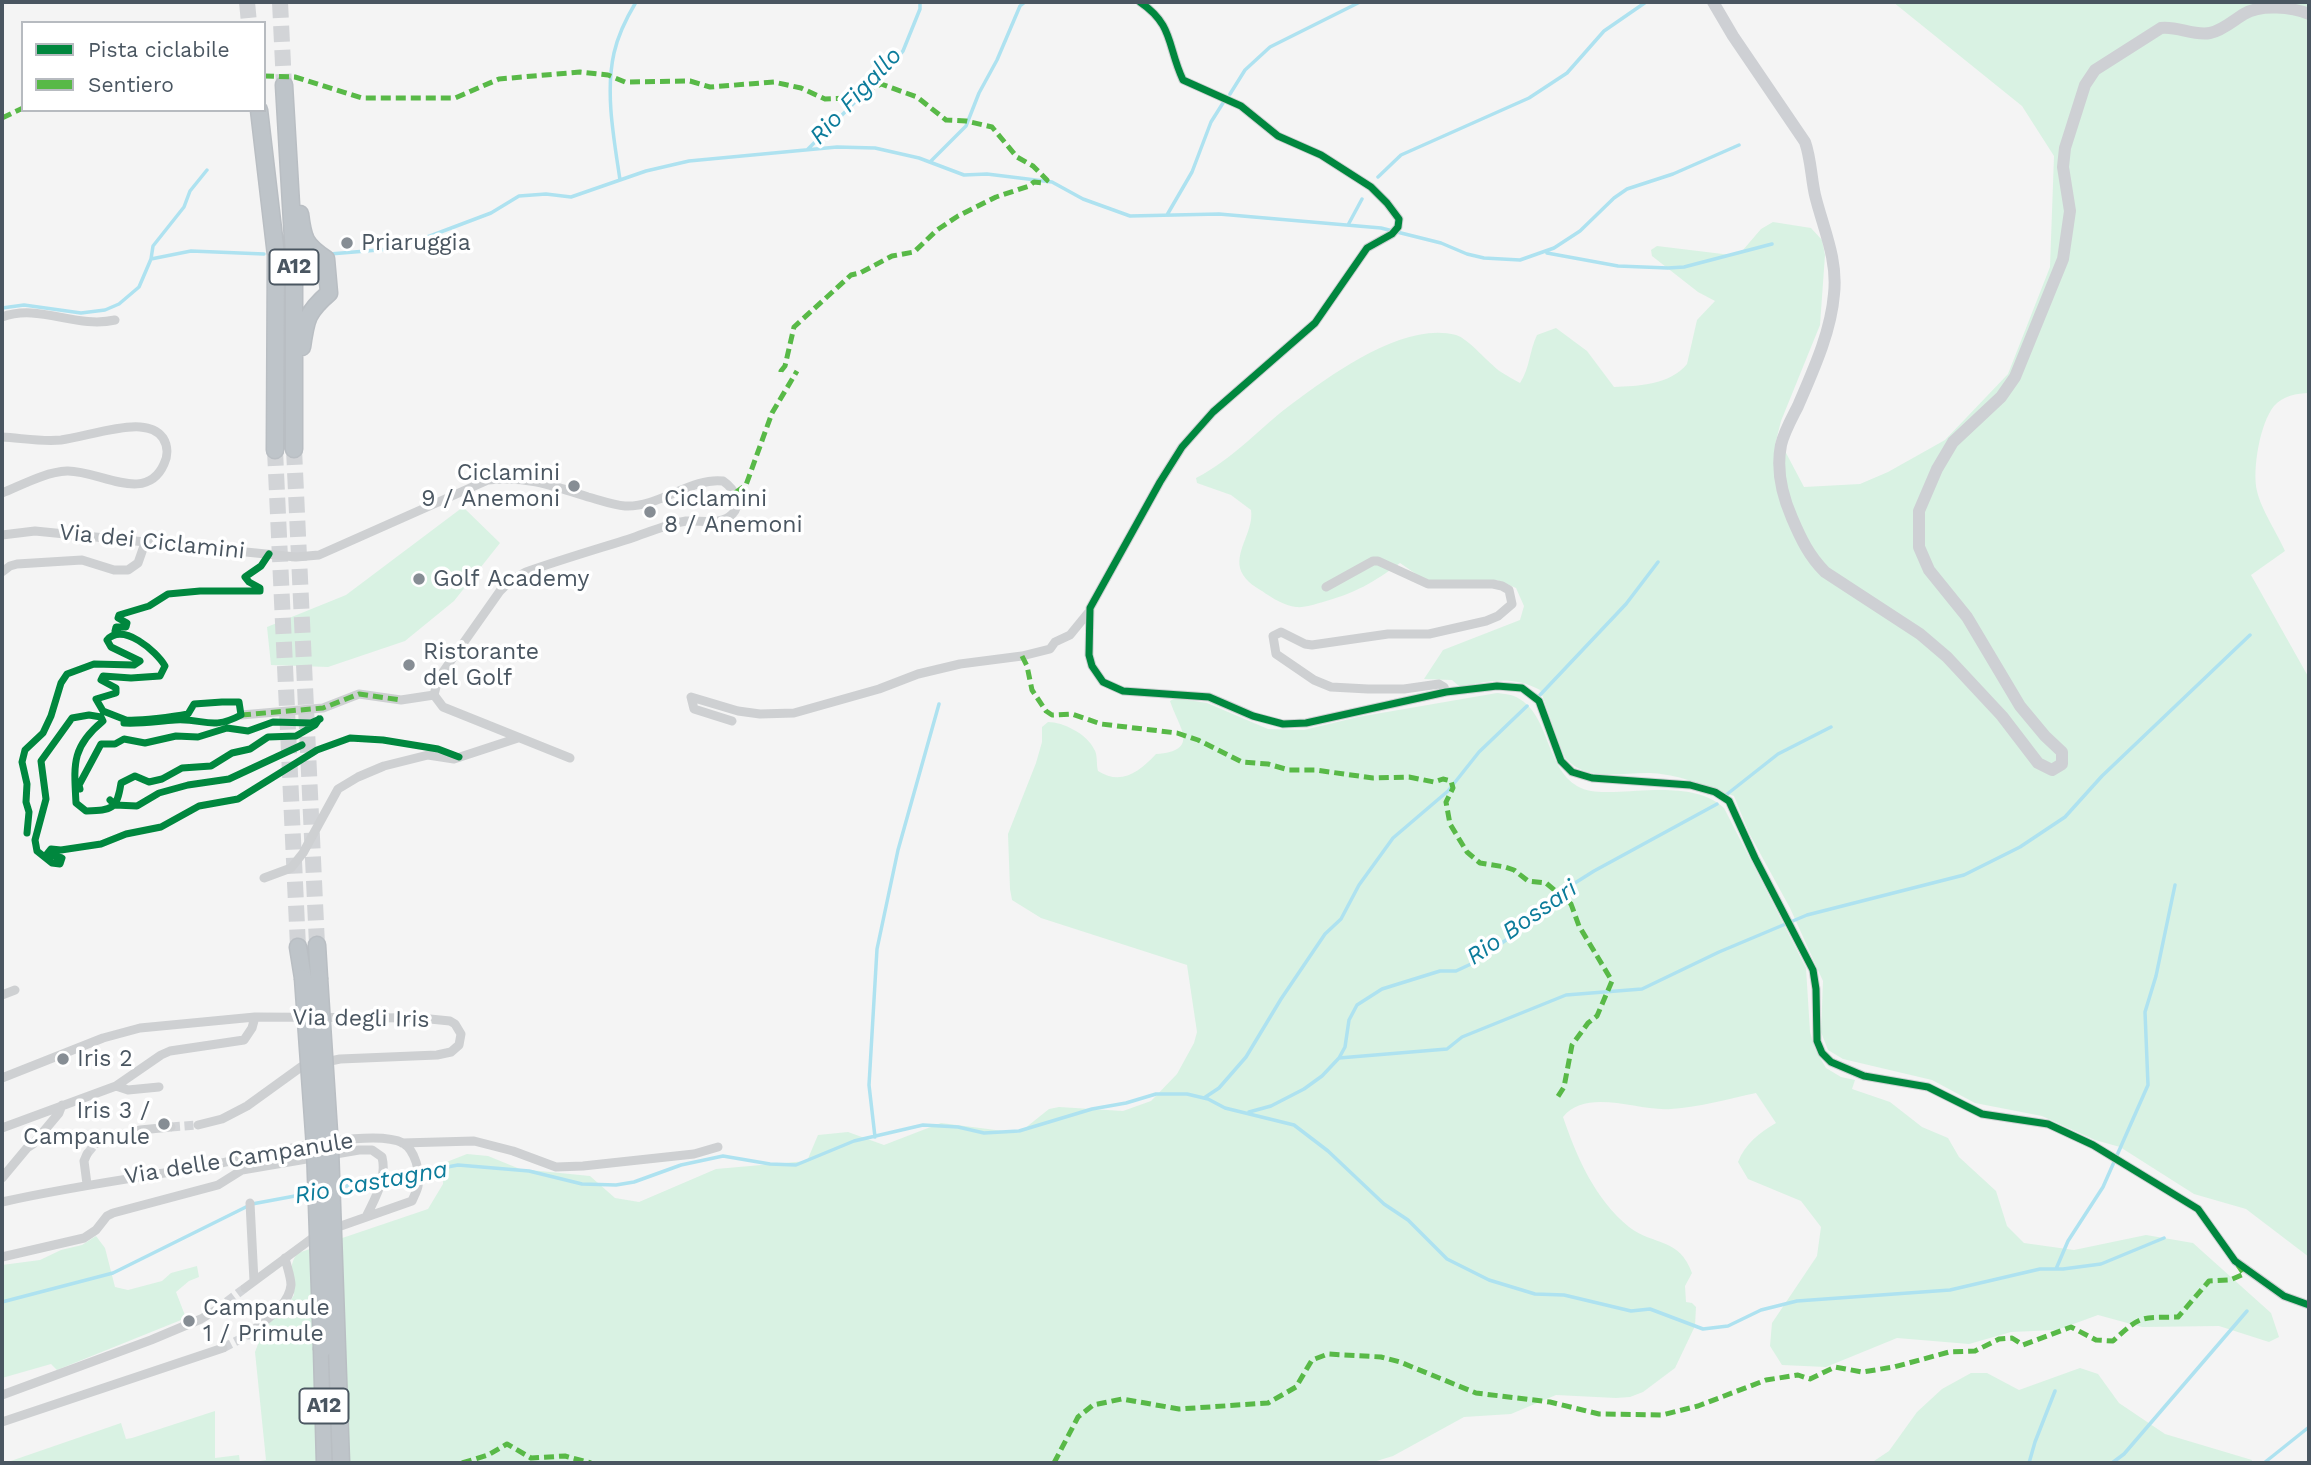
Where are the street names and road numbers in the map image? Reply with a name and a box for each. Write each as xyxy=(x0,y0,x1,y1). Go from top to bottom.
road number: A12 xyxy=(270,250,318,284)
street label: Via dei Ciclamini xyxy=(58,519,246,565)
street label: Via degli Iris xyxy=(292,1004,430,1034)
street label: Via delle Campanule xyxy=(122,1127,356,1191)
road number: A12 xyxy=(300,1388,348,1424)

